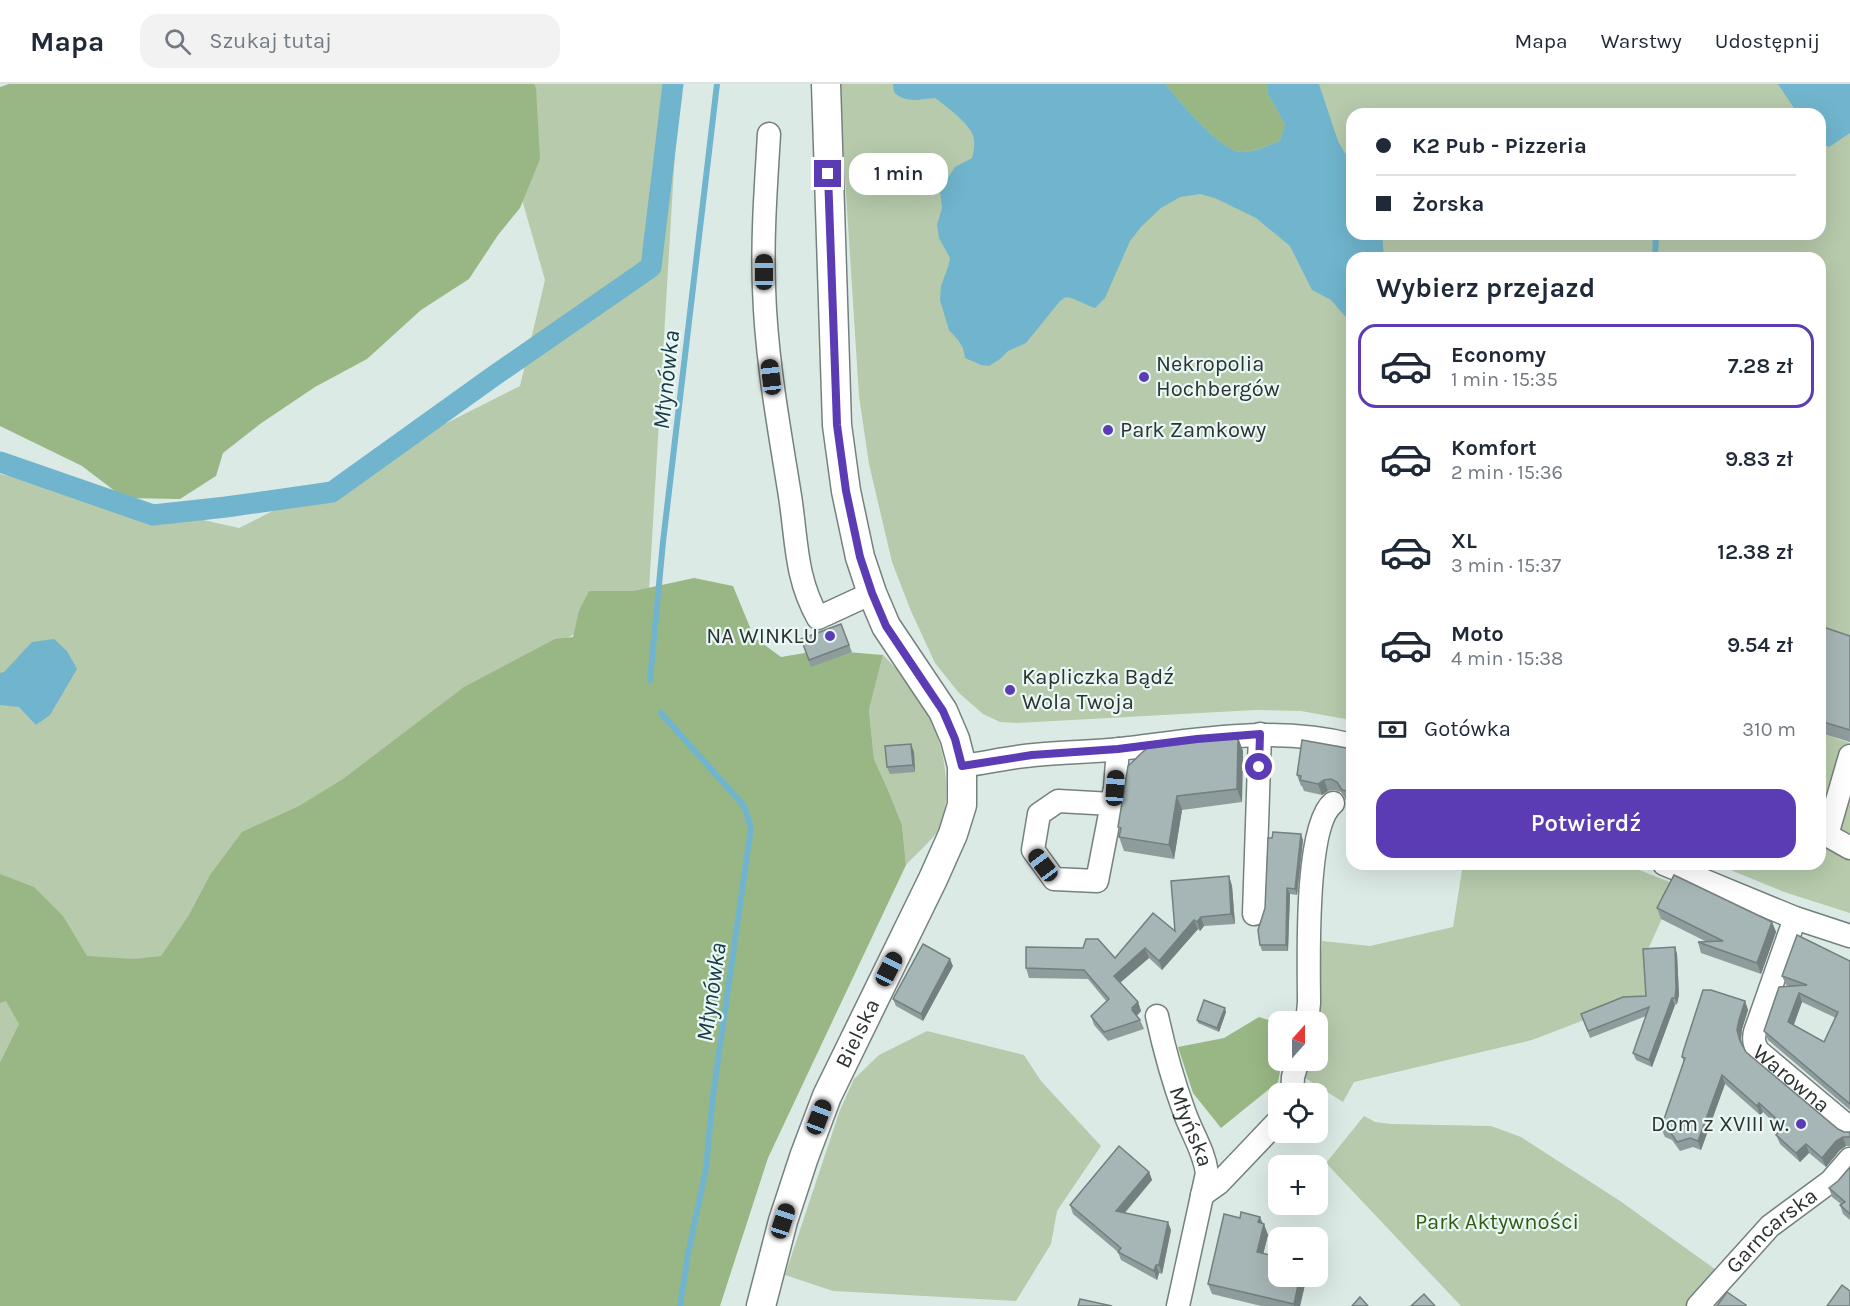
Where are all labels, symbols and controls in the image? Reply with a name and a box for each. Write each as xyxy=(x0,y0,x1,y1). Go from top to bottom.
search box xyxy=(140,14,560,68)
text: Mapa xyxy=(30,25,104,58)
icon: search xyxy=(161,25,194,58)
text: Szukaj tutaj xyxy=(209,28,332,54)
text: Mapa xyxy=(1514,29,1568,53)
text: Warstwy xyxy=(1601,29,1682,53)
text: Udostępnij xyxy=(1715,29,1820,53)
text: K2 Pub - Pizzeria xyxy=(1412,133,1587,159)
callout: 1 min xyxy=(849,153,948,195)
route end xyxy=(814,160,841,187)
text: 1 min xyxy=(874,162,923,185)
text: Żorska xyxy=(1412,191,1484,217)
car xyxy=(755,254,773,290)
text: Wybierz przejazd xyxy=(1376,272,1595,304)
water label: Młynówka xyxy=(647,329,685,431)
icon: car xyxy=(1379,339,1433,393)
text: Economy xyxy=(1451,342,1546,368)
place label: Nekropolia Hochbergów xyxy=(1156,351,1280,402)
text: 7.28 zł xyxy=(1728,353,1793,379)
car xyxy=(760,358,782,396)
text: 1 min · 15:35 xyxy=(1451,368,1558,391)
marker: Nekropolia Hochbergów xyxy=(1137,370,1151,384)
place label: Park Zamkowy xyxy=(1120,417,1266,443)
marker: Park Zamkowy xyxy=(1101,423,1115,437)
icon: car xyxy=(1379,432,1433,486)
text: Komfort xyxy=(1451,435,1537,461)
text: 9.83 zł xyxy=(1725,446,1793,472)
text: 2 min · 15:36 xyxy=(1451,461,1563,484)
icon: car xyxy=(1379,525,1433,579)
text: XL xyxy=(1451,528,1477,554)
text: 12.38 zł xyxy=(1717,539,1793,565)
text: 3 min · 15:37 xyxy=(1451,554,1561,577)
icon: car xyxy=(1379,618,1433,672)
text: Moto xyxy=(1451,621,1504,647)
place label: NA WINKLU xyxy=(706,623,818,649)
marker: NA WINKLU xyxy=(823,629,837,643)
text: 9.54 zł xyxy=(1727,632,1793,658)
text: 4 min · 15:38 xyxy=(1451,647,1563,670)
place label: Kapliczka Bądź Wola Twoja xyxy=(1022,664,1174,715)
marker: Kapliczka Bądź Wola Twoja xyxy=(1003,683,1017,697)
icon: cash xyxy=(1376,713,1409,746)
text: Gotówka xyxy=(1424,716,1511,742)
text: 310 m xyxy=(1742,718,1796,741)
route start xyxy=(1245,753,1272,780)
car xyxy=(1105,769,1125,807)
button: Potwierdź xyxy=(1376,789,1796,858)
car xyxy=(1025,845,1061,885)
water label: Młynówka xyxy=(690,941,732,1043)
car xyxy=(873,949,905,989)
street label: Bielska xyxy=(830,995,885,1072)
north arrow xyxy=(1268,1011,1328,1071)
map controls xyxy=(1268,1011,1328,1287)
street label: Warowna xyxy=(1747,1039,1835,1118)
street label: Młyńska xyxy=(1164,1083,1218,1170)
button: locate xyxy=(1268,1083,1328,1143)
car xyxy=(804,1097,834,1137)
place label: Dom z XVIII w. xyxy=(1651,1111,1789,1137)
marker: Dom z XVIII w. xyxy=(1794,1117,1808,1131)
button: + xyxy=(1268,1155,1328,1215)
street label: Garncarska xyxy=(1721,1182,1823,1279)
car xyxy=(769,1201,797,1241)
park label: Park Aktywności xyxy=(1415,1209,1579,1235)
button: − xyxy=(1268,1227,1328,1287)

